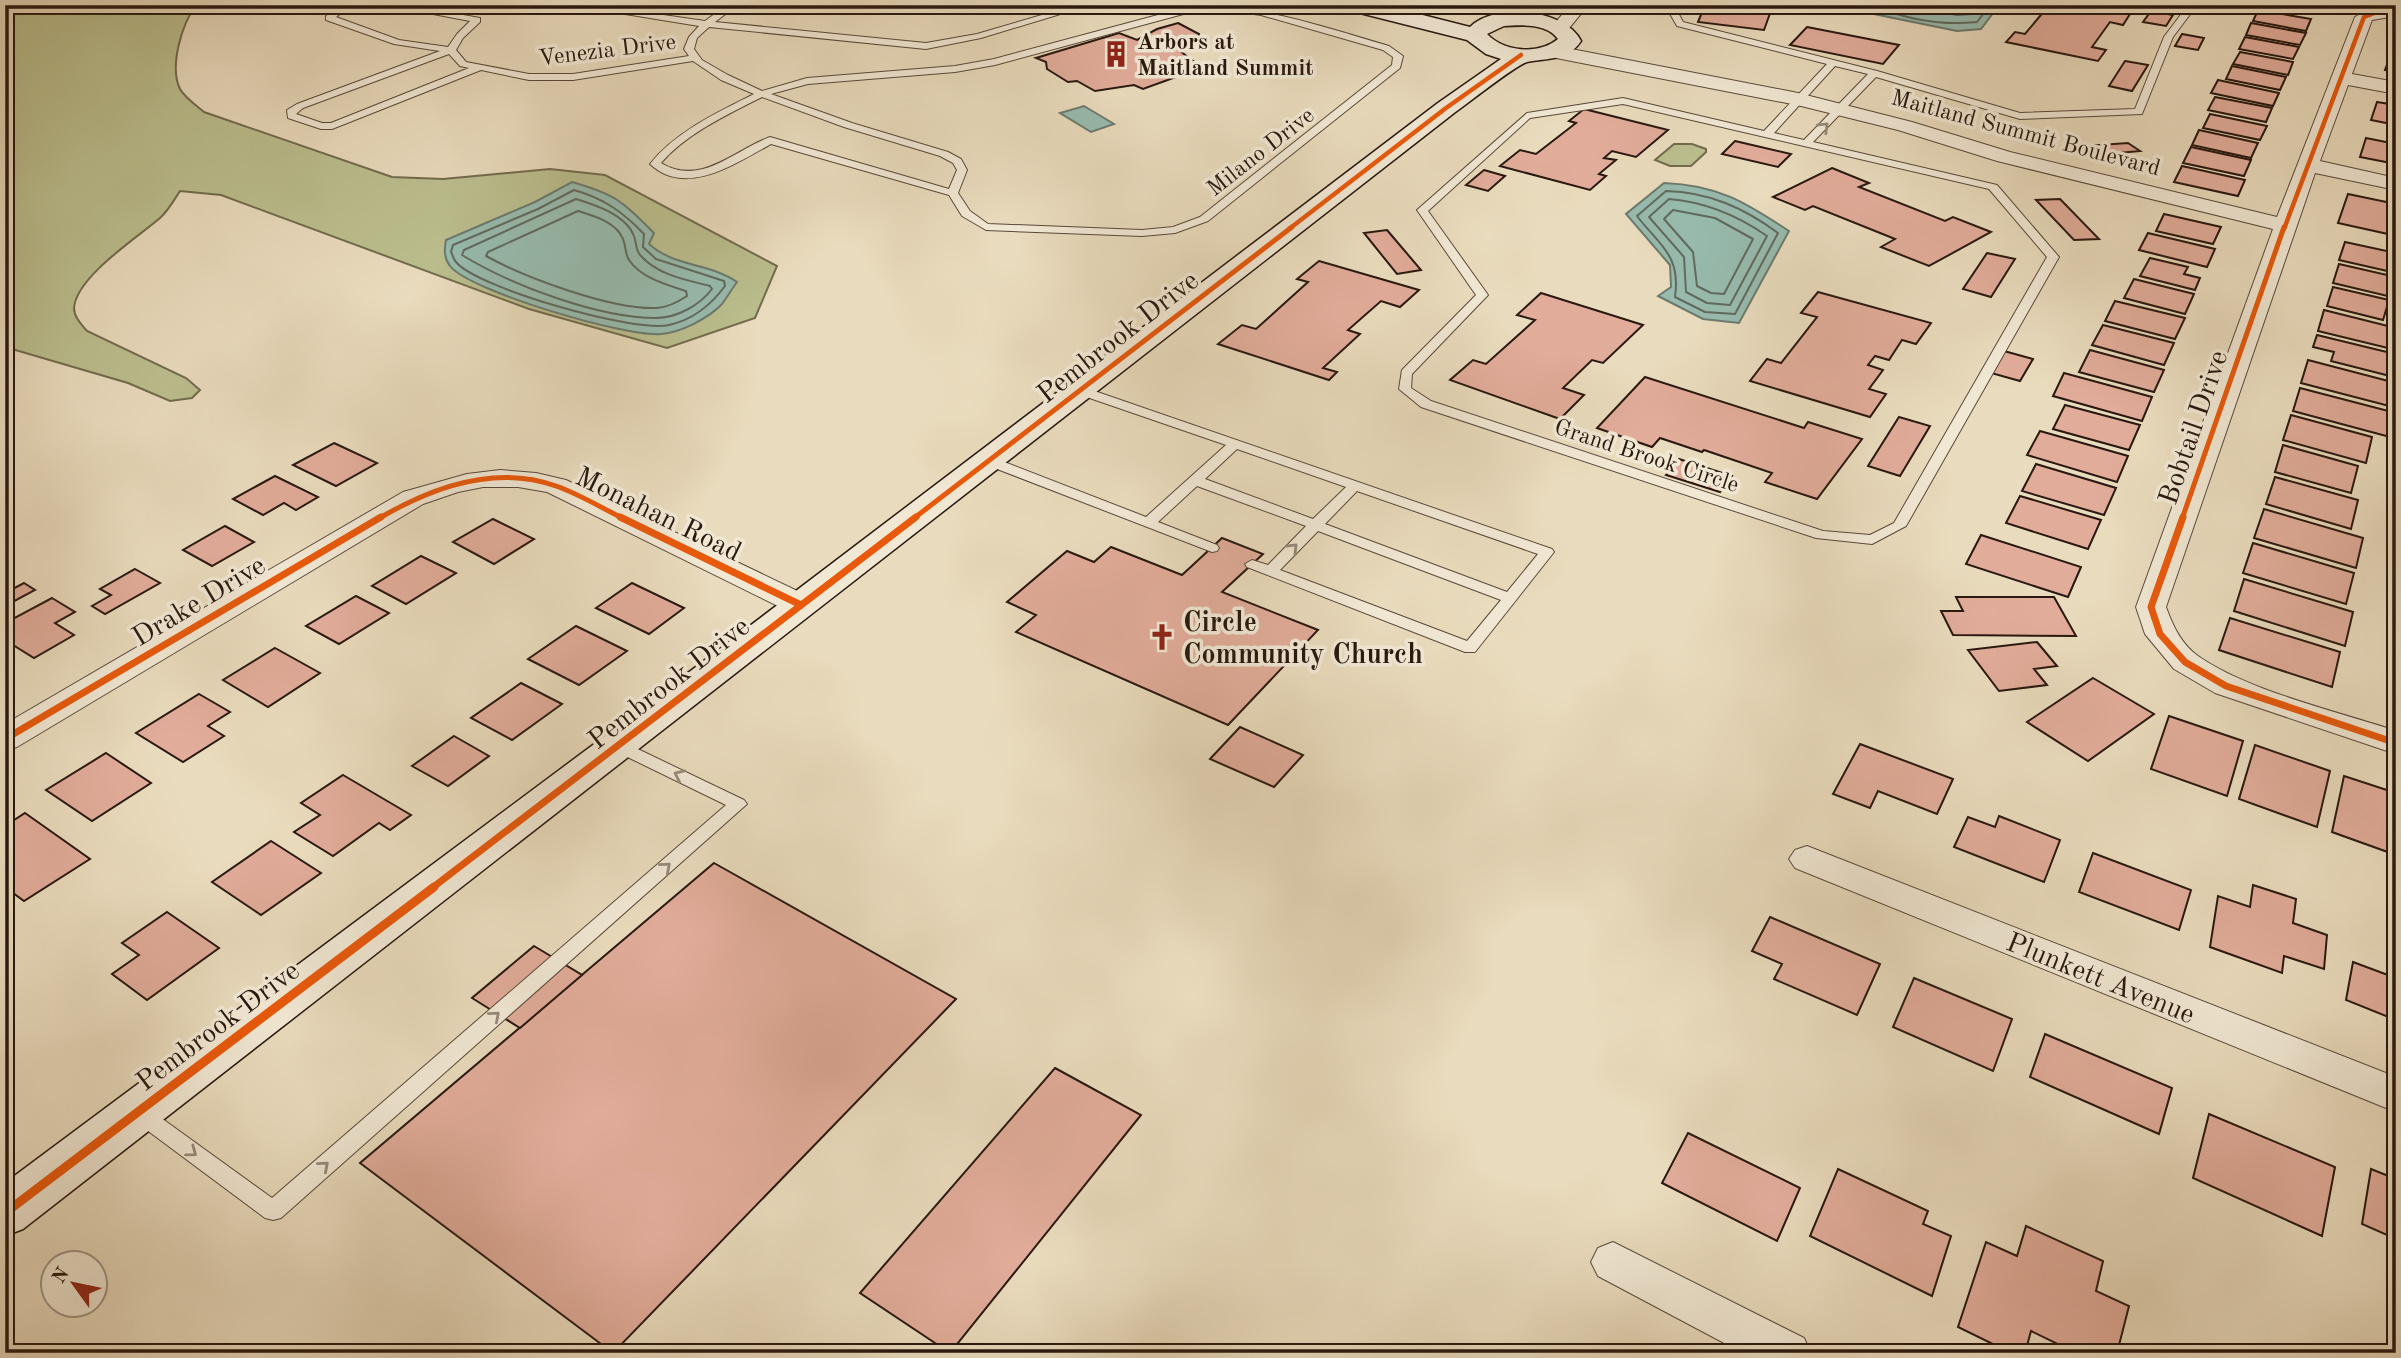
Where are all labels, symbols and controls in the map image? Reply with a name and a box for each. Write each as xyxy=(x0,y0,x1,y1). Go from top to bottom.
street label: Venezia Drive xyxy=(537,31,677,70)
place label: Arbors at Maitland Summit xyxy=(1137,31,1314,80)
building icon: Arbors at Maitland Summit xyxy=(1101,39,1131,69)
street label: Maitland Summit Boulevard xyxy=(1889,86,2163,180)
street label: Milano Drive xyxy=(1203,104,1319,201)
one-way arrow xyxy=(1815,122,1828,135)
street label: Pembrook Drive xyxy=(1033,267,1205,410)
street label: Bobtail Drive xyxy=(2155,347,2234,509)
street label: Grand Brook Circle xyxy=(1551,416,1742,497)
street label: Monahan Road xyxy=(570,464,745,568)
one-way arrow xyxy=(1285,544,1298,557)
street label: Drake Drive xyxy=(128,552,271,653)
place label: Circle Community Church xyxy=(1183,610,1423,670)
street label: Pembrook Drive xyxy=(584,613,756,756)
church icon: Circle Community Church xyxy=(1147,622,1177,652)
one-way arrow xyxy=(674,769,686,783)
one-way arrow xyxy=(658,863,671,875)
street label: Plunkett Avenue xyxy=(2002,929,2198,1030)
street label: Pembrook Drive xyxy=(132,957,305,1098)
one-way arrow xyxy=(487,1012,500,1025)
one-way arrow xyxy=(184,1144,197,1156)
one-way arrow xyxy=(316,1162,329,1174)
north arrow xyxy=(38,1250,108,1320)
text: N xyxy=(50,1264,74,1287)

